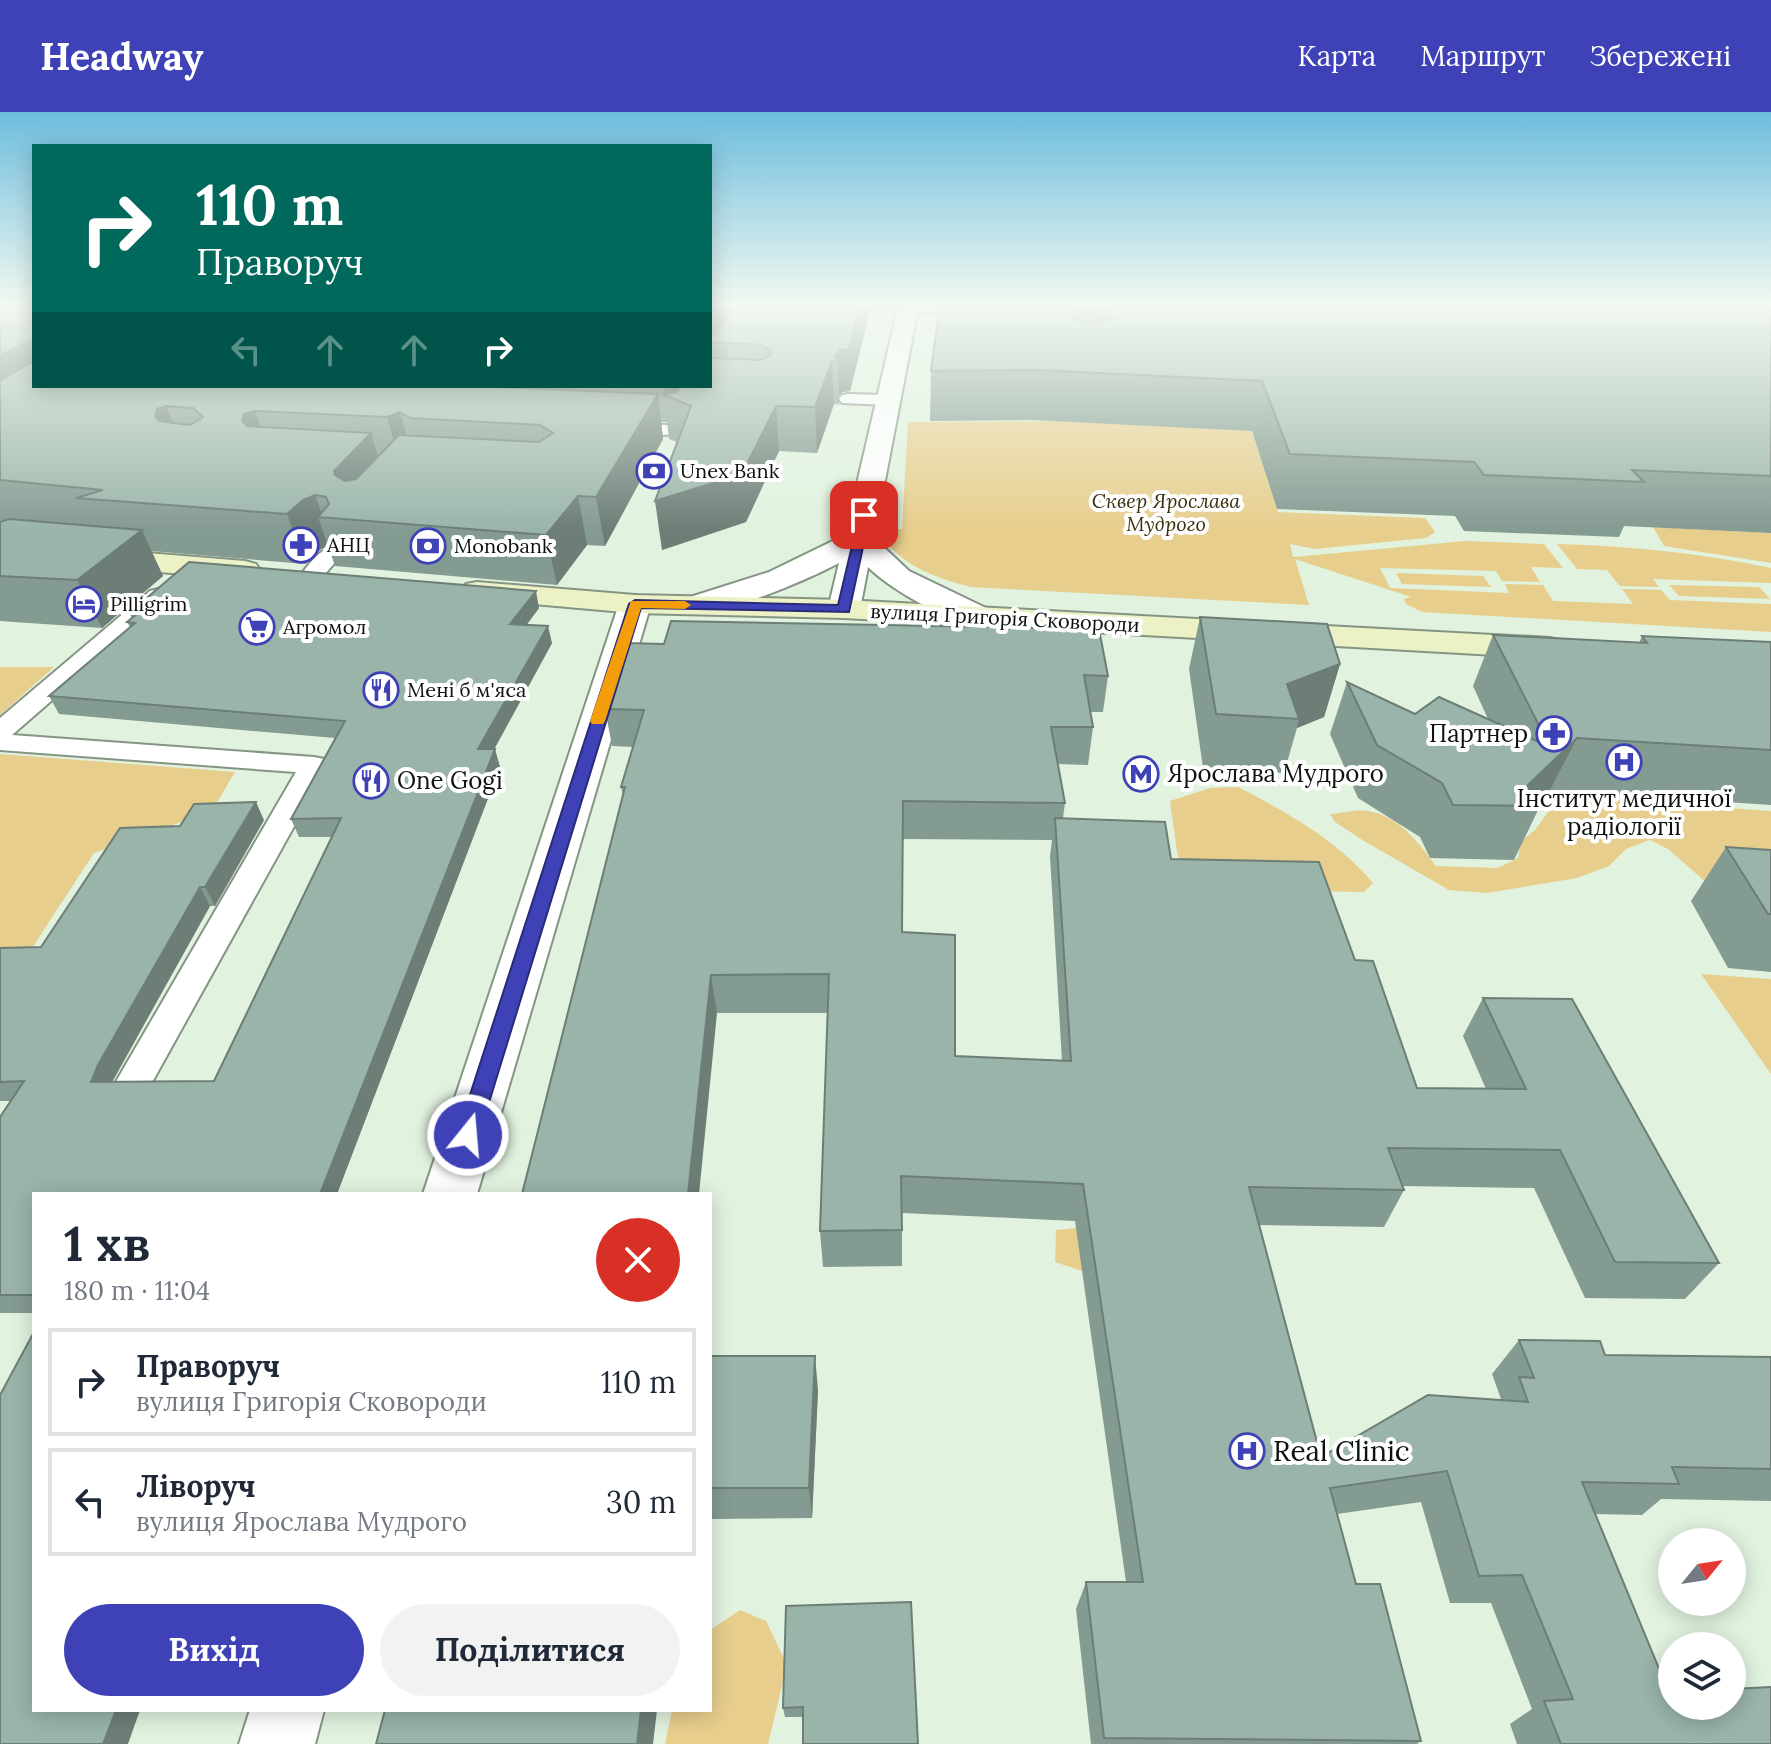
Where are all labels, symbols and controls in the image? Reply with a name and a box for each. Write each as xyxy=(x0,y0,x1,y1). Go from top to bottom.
text: Headway xyxy=(40,32,203,80)
text: Карта xyxy=(1298,38,1376,74)
text: Маршрут xyxy=(1420,38,1545,74)
text: Збережені xyxy=(1589,38,1731,74)
text: 110 m xyxy=(196,169,343,240)
icon: right xyxy=(64,176,168,280)
text: Праворуч xyxy=(196,239,364,285)
icon: left xyxy=(224,328,268,372)
icon: ahead xyxy=(308,328,352,372)
icon: ahead xyxy=(392,328,436,372)
icon: right xyxy=(476,328,520,372)
bank icon: Unex Bank xyxy=(635,452,673,490)
place label: Unex Bank xyxy=(680,458,780,483)
pin xyxy=(830,481,898,549)
park label: Сквер Ярослава Мудрого xyxy=(1092,488,1240,536)
icon: arrive xyxy=(842,493,886,537)
pharmacy icon: АНЦ xyxy=(282,526,320,564)
bank icon: Monobank xyxy=(409,527,447,565)
place label: АНЦ xyxy=(326,532,370,557)
place label: Monobank xyxy=(454,533,553,558)
hotel icon: Pilligrim xyxy=(65,585,103,623)
place label: Pilligrim xyxy=(110,591,188,616)
street label: вулиця Григорія Сковороди xyxy=(870,598,1140,637)
supermarket icon: Агромол xyxy=(238,608,276,646)
place label: Агромол xyxy=(282,614,366,639)
restaurant icon: Мені б м'яса xyxy=(362,671,400,709)
place label: Мені б м'яса xyxy=(407,677,526,702)
pharmacy icon: Партнер xyxy=(1535,715,1573,753)
place label: Партнер xyxy=(1429,718,1528,749)
hospital icon: Інститут медичної радіології xyxy=(1605,743,1643,781)
metro station icon: Ярослава Мудрого xyxy=(1122,755,1160,793)
place label: Ярослава Мудрого xyxy=(1167,758,1384,789)
restaurant icon: One Gogi xyxy=(352,762,390,800)
place label: One Gogi xyxy=(397,765,503,796)
place label: Інститут медичної радіології xyxy=(1517,783,1731,842)
position arrow xyxy=(426,1093,510,1177)
text: 1 хв xyxy=(64,1213,150,1274)
button: close xyxy=(596,1218,680,1302)
text: 180 m · 11:04 xyxy=(64,1274,210,1307)
text: Праворуч xyxy=(136,1347,280,1385)
icon: right xyxy=(68,1360,112,1404)
text: 110 m xyxy=(601,1363,676,1401)
text: вулиця Григорія Сковороди xyxy=(136,1385,487,1418)
hospital icon: Real Clinic xyxy=(1228,1432,1266,1470)
place label: Real Clinic xyxy=(1273,1433,1410,1469)
text: Ліворуч xyxy=(136,1467,256,1505)
icon: left xyxy=(68,1480,112,1524)
text: 30 m xyxy=(606,1483,676,1521)
text: вулиця Ярослава Мудрого xyxy=(136,1505,467,1538)
north arrow xyxy=(1658,1528,1746,1616)
map controls xyxy=(1658,1528,1746,1720)
button: Вихід xyxy=(64,1604,364,1696)
button: Поділитися xyxy=(380,1604,680,1696)
button: layers xyxy=(1658,1632,1746,1720)

